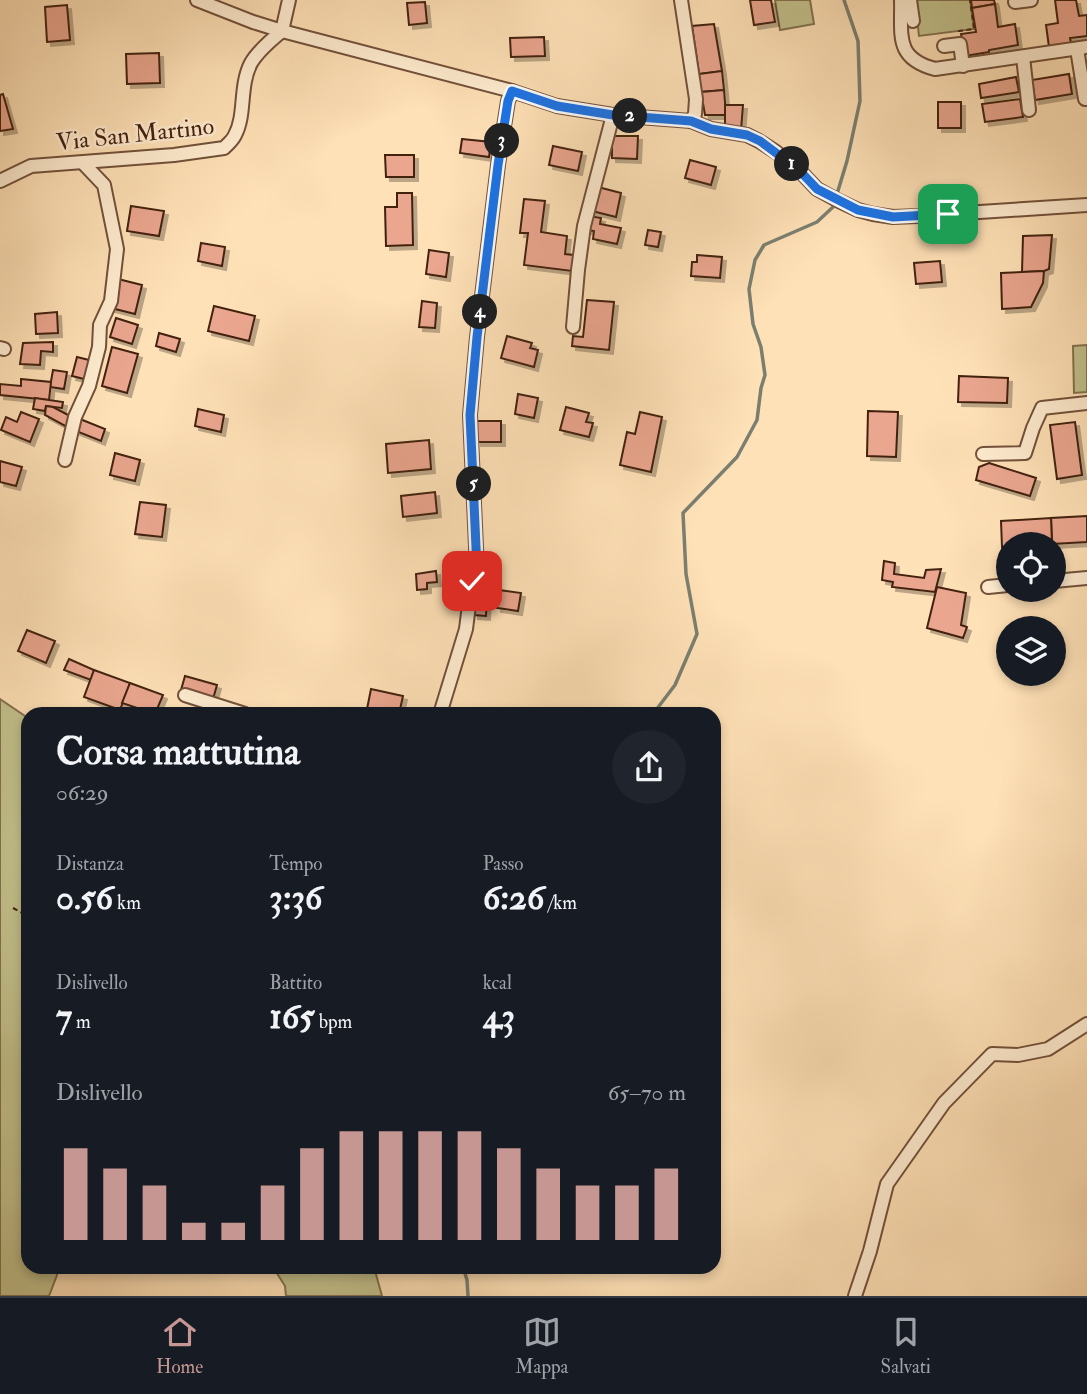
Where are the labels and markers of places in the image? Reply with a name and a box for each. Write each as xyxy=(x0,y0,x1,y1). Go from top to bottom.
pin: 2 xyxy=(612,99,648,134)
pin: 3 xyxy=(484,124,520,158)
pin: 1 xyxy=(774,146,810,182)
pin xyxy=(918,184,978,244)
pin: 4 xyxy=(462,294,498,330)
pin: 5 xyxy=(456,466,491,502)
pin xyxy=(442,551,502,611)

